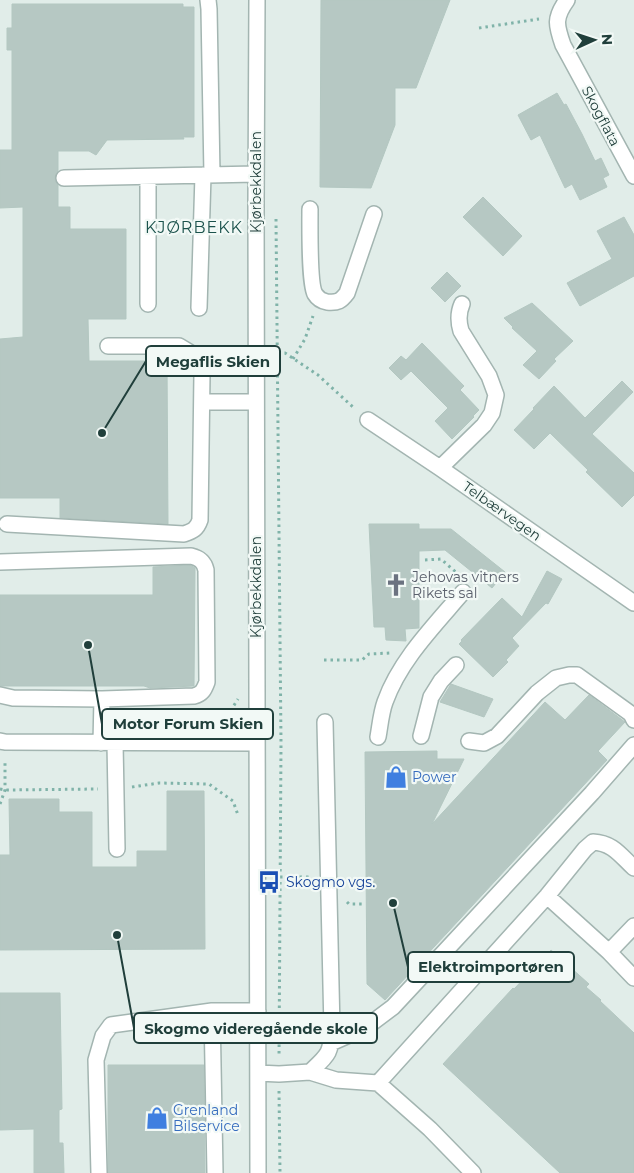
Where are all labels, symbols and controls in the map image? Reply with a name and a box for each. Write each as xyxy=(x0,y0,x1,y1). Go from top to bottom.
north arrow xyxy=(569,15,619,65)
text: N xyxy=(598,33,616,45)
street label: Skogflata xyxy=(578,83,624,149)
street label: Kjørbekkdalen xyxy=(247,131,265,233)
district label: KJØRBEKK xyxy=(145,218,243,237)
callout: Megaflis Skien xyxy=(146,346,280,376)
text: Megaflis Skien xyxy=(156,352,270,371)
street label: Telbærvegen xyxy=(459,477,545,545)
street label: Kjørbekkdalen xyxy=(247,536,265,638)
place label: Jehovas vitners Rikets sal xyxy=(411,568,519,602)
church icon: Jehovas vitners Rikets sal xyxy=(383,572,409,598)
callout: Motor Forum Skien xyxy=(102,709,273,739)
text: Motor Forum Skien xyxy=(113,714,263,733)
shop icon: Power xyxy=(383,764,409,790)
place label: Power xyxy=(412,768,457,786)
bus stop icon: Skogmo vgs. xyxy=(256,869,282,895)
place label: Skogmo vgs. xyxy=(286,873,375,891)
callout: Elektroimportøren xyxy=(408,952,574,982)
text: Elektroimportøren xyxy=(418,957,564,976)
callout: Skogmo videregående skole xyxy=(134,1013,377,1043)
text: Skogmo videregående skole xyxy=(144,1019,368,1038)
place label: Grenland Bilservice xyxy=(173,1101,240,1135)
shop icon: Grenland Bilservice xyxy=(144,1105,170,1131)

